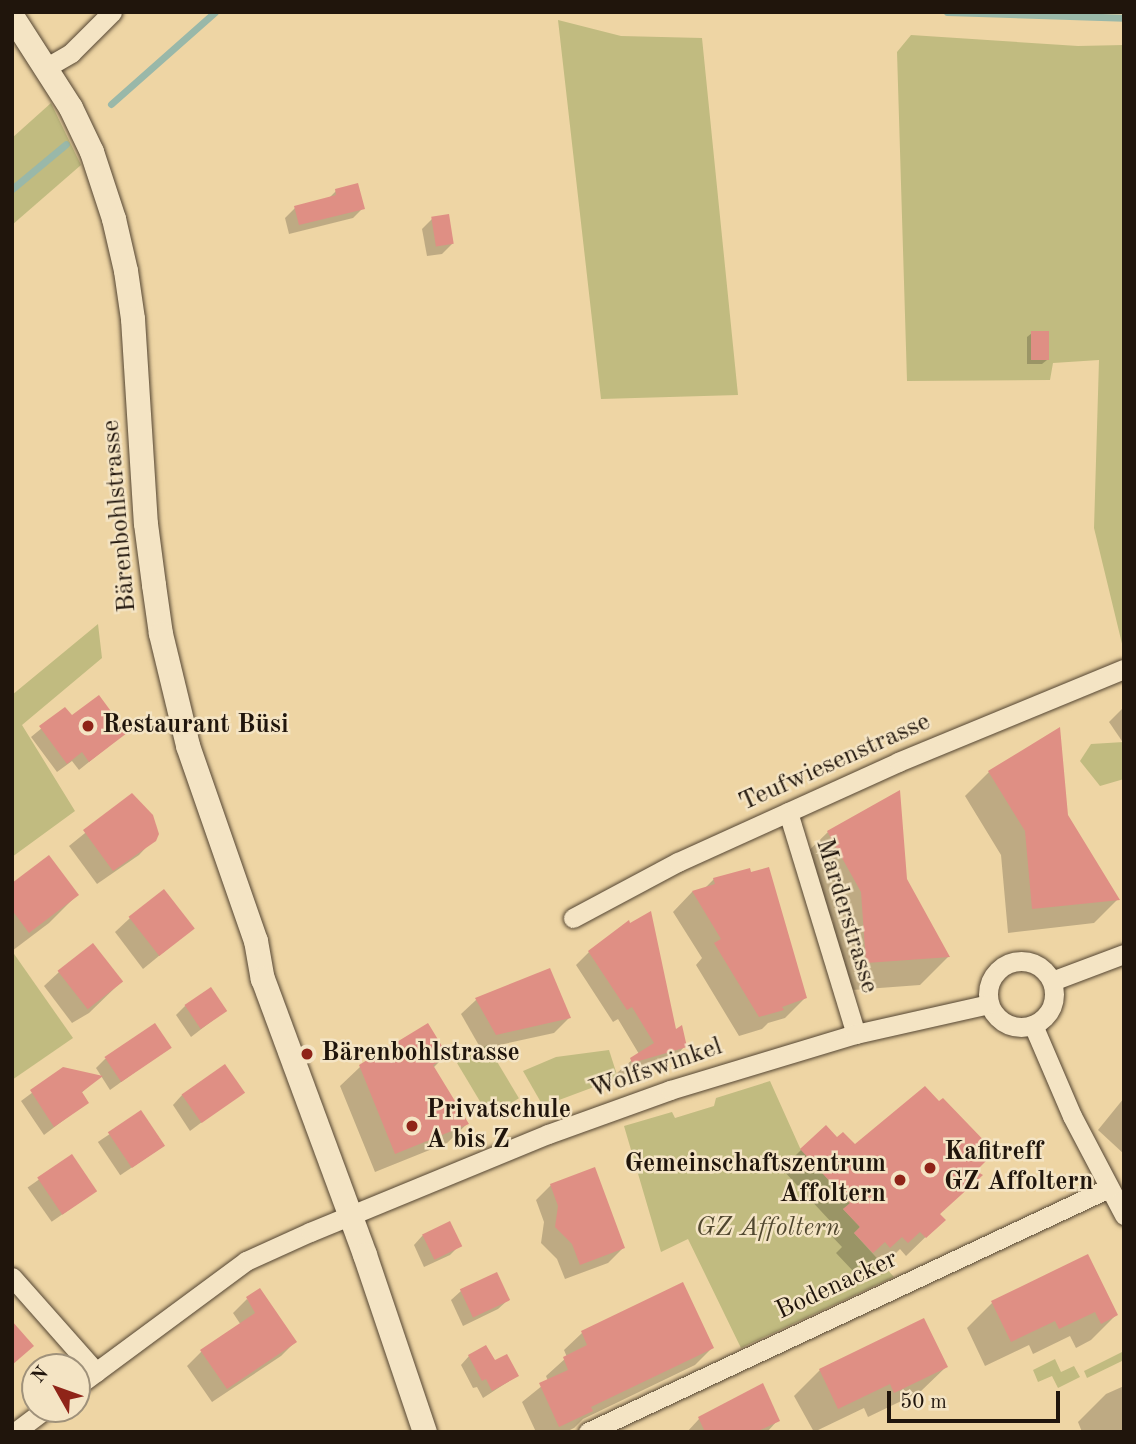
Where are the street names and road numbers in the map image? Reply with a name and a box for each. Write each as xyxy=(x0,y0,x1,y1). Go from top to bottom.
street label: Bärenbohlstrasse xyxy=(96,418,144,614)
street label: Teufwiesenstrasse xyxy=(735,707,935,819)
street label: Marderstrasse xyxy=(808,835,884,997)
street label: Wolfswinkel xyxy=(585,1032,727,1106)
street label: Bodenacker xyxy=(771,1244,903,1328)

